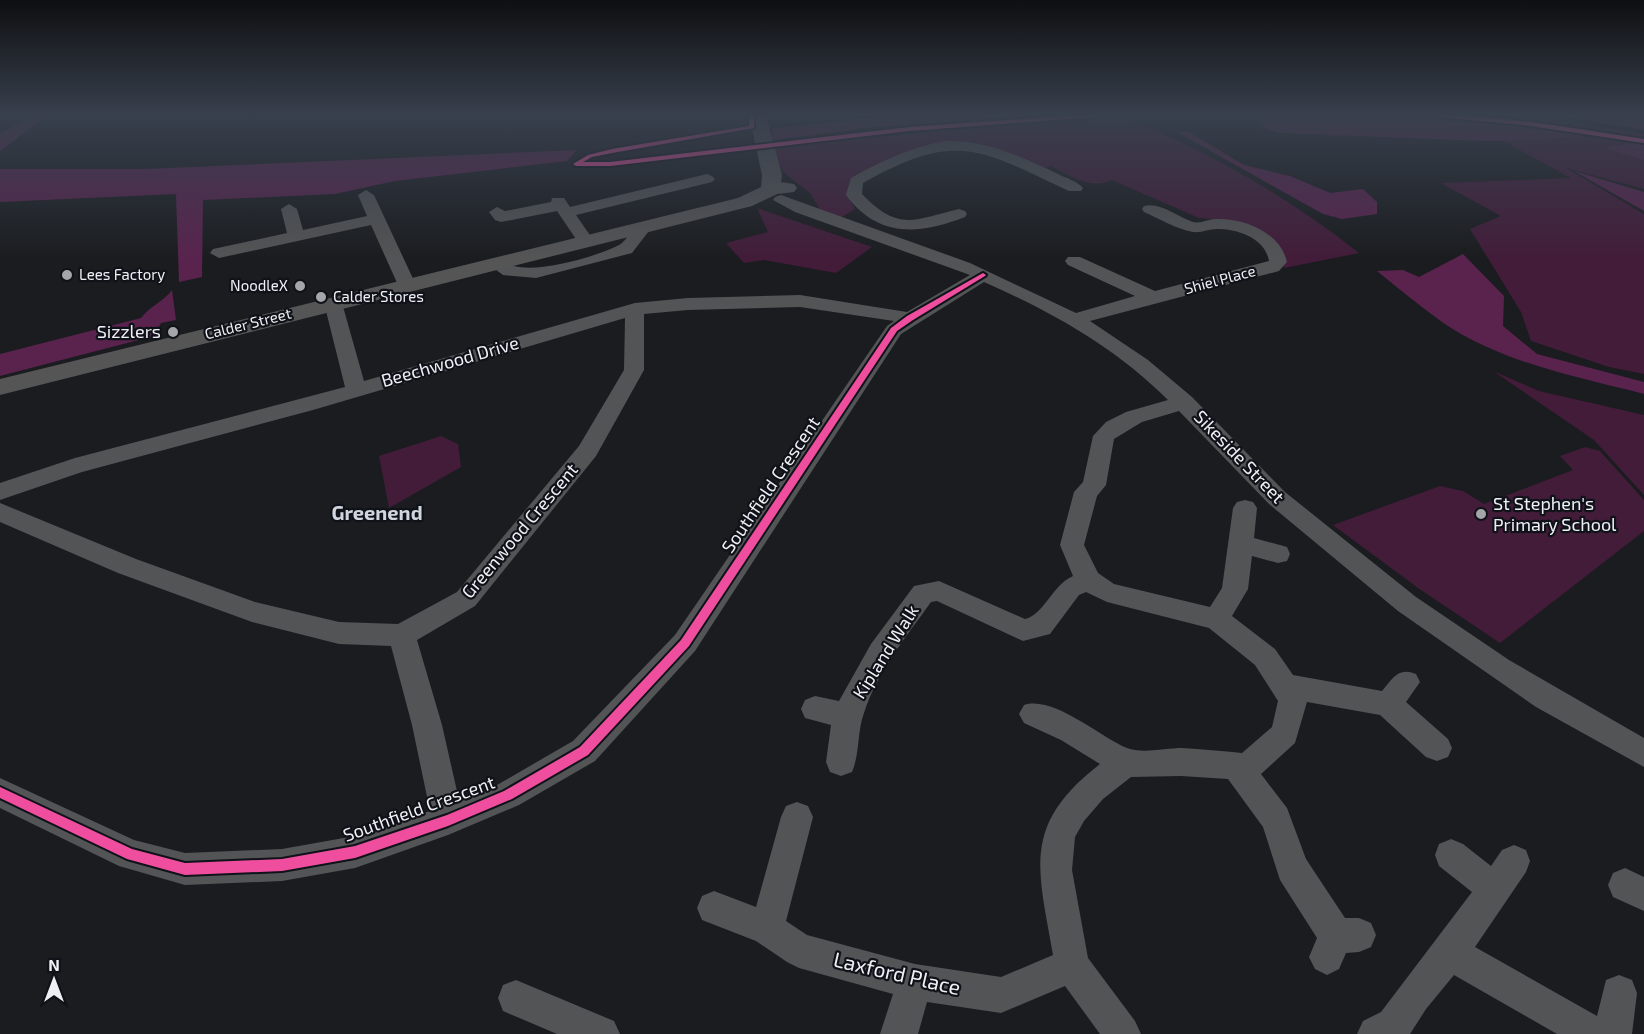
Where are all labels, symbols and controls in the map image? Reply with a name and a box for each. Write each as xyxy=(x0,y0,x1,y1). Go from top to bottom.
street label: Shiel Place xyxy=(1182,261,1257,297)
place label: Lees Factory xyxy=(79,265,165,283)
marker: Lees Factory xyxy=(60,268,74,282)
place label: NoodleX xyxy=(230,276,288,294)
marker: NoodleX xyxy=(293,279,307,293)
place label: Calder Stores xyxy=(333,287,424,305)
marker: Calder Stores xyxy=(314,290,328,304)
street label: Calder Street xyxy=(203,304,293,342)
place label: Sizzlers xyxy=(97,320,161,342)
marker: Sizzlers xyxy=(166,325,180,339)
street label: Beechwood Drive xyxy=(378,331,521,391)
street label: Sikeside Street xyxy=(1190,405,1290,507)
street label: Southfield Crescent xyxy=(716,412,824,557)
street label: Greenwood Crescent xyxy=(456,458,582,602)
place label: St Stephen's Primary School xyxy=(1493,492,1617,535)
district label: Greenend xyxy=(331,500,423,524)
marker: St Stephen's Primary School xyxy=(1474,507,1488,521)
street label: Kipland Walk xyxy=(848,600,923,702)
street label: Southfield Crescent xyxy=(340,770,498,846)
street label: Laxford Place xyxy=(831,946,963,999)
north arrow xyxy=(24,950,84,1010)
text: N xyxy=(48,955,60,974)

